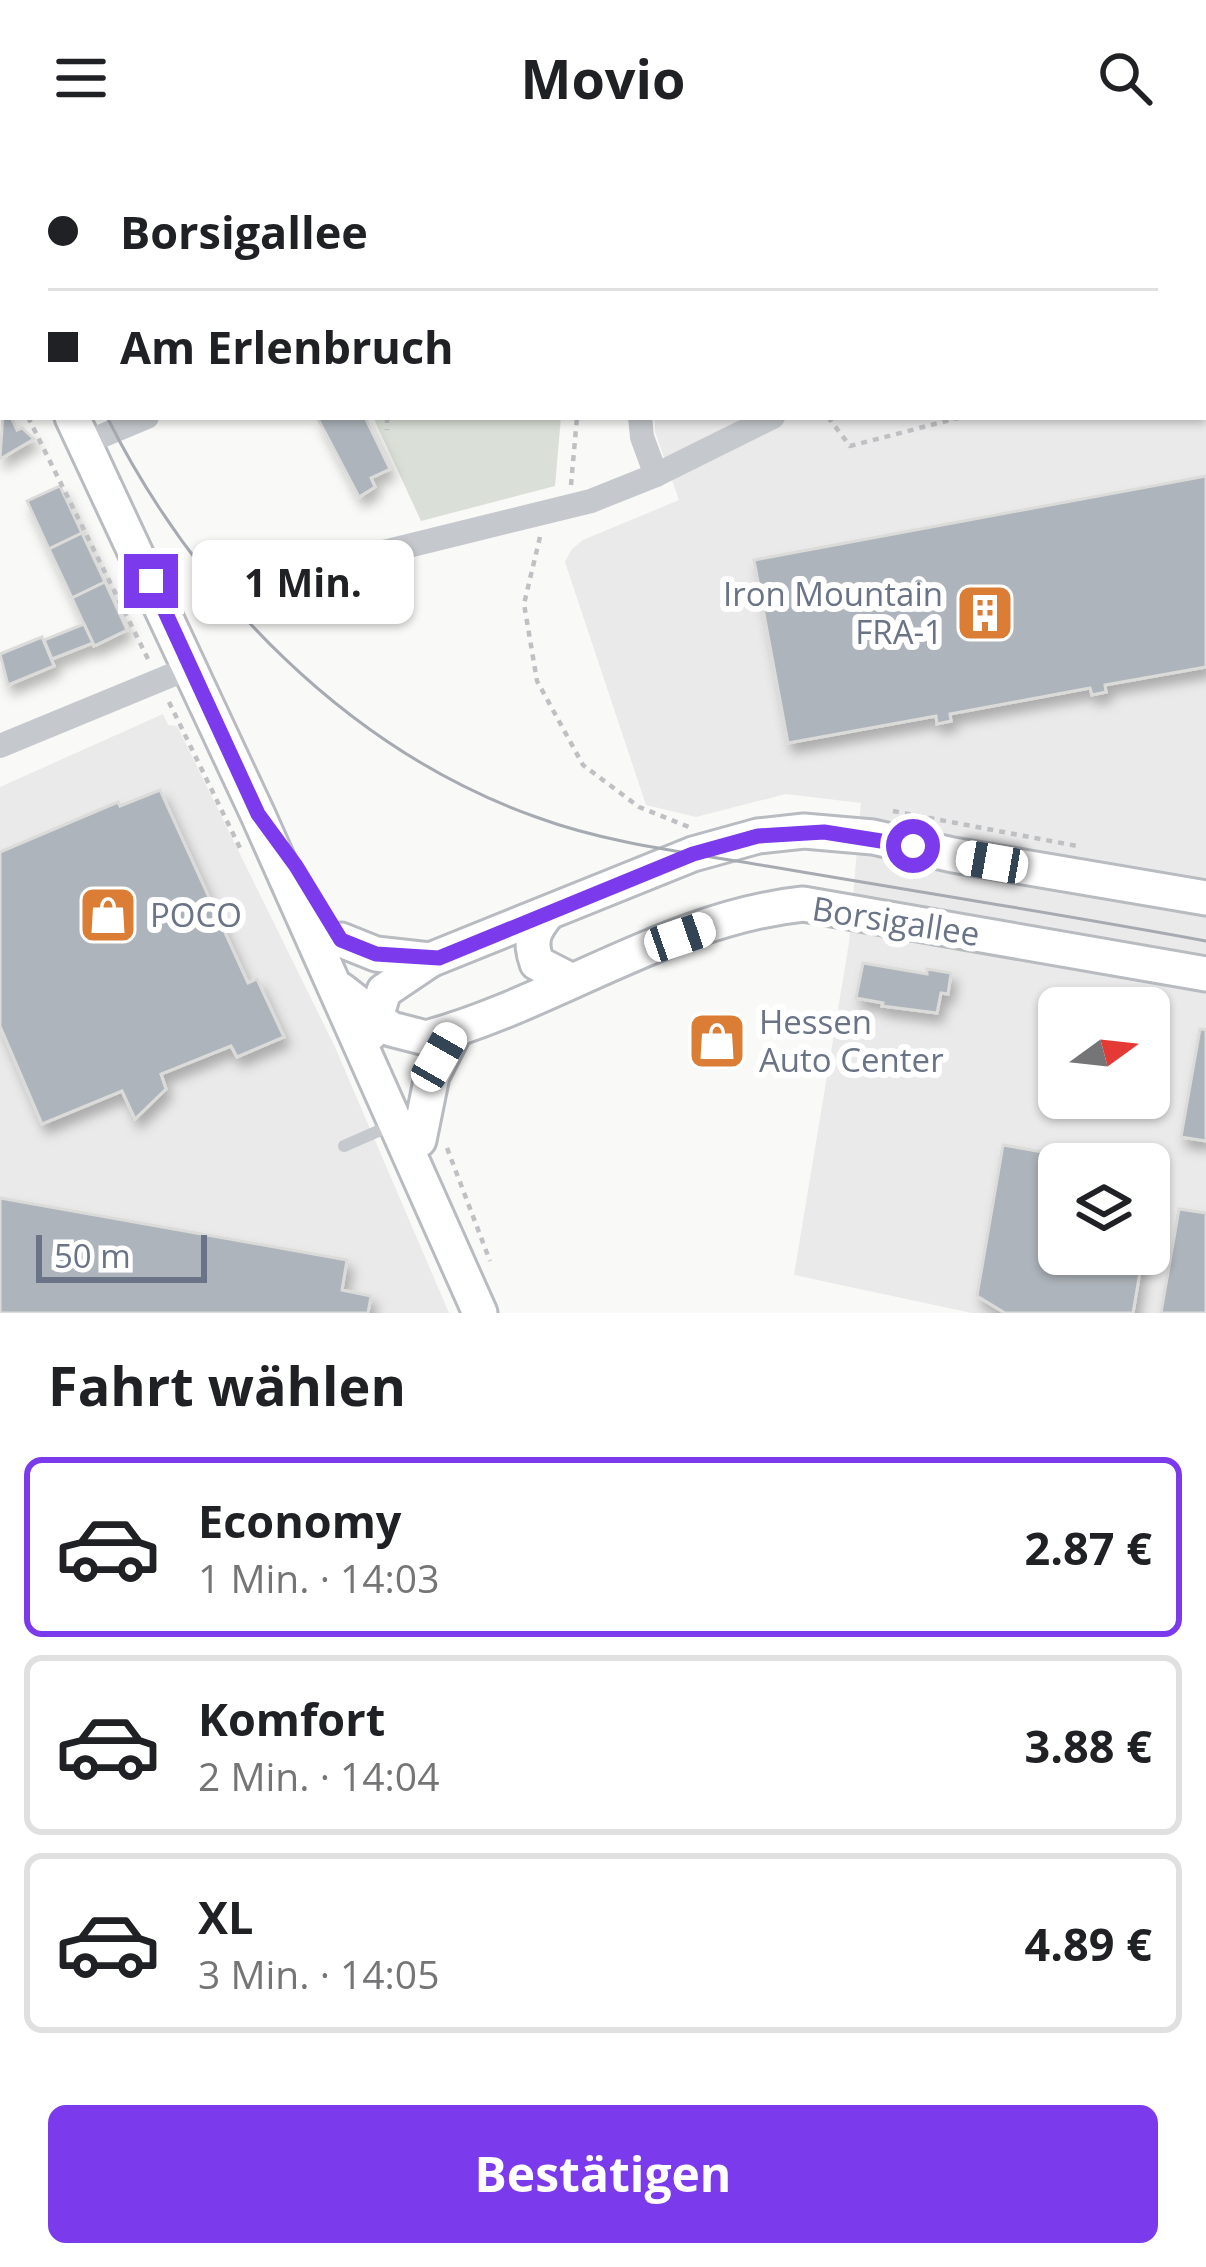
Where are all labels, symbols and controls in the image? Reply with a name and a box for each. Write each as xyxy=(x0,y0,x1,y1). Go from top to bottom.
text: Movio xyxy=(521,41,685,115)
icon: menu xyxy=(48,45,114,111)
icon: search xyxy=(1092,45,1158,111)
text: Borsigallee xyxy=(120,201,368,262)
text: Am Erlenbruch xyxy=(120,316,454,377)
callout: 1 Min. xyxy=(193,539,415,623)
route end xyxy=(124,554,178,608)
text: 1 Min. xyxy=(244,555,362,608)
place label: Iron Mountain FRA-1 xyxy=(723,571,943,654)
building icon: Iron Mountain FRA-1 xyxy=(954,582,1016,644)
route start xyxy=(886,819,940,873)
car xyxy=(953,838,1031,886)
shop icon: POCO xyxy=(77,884,139,946)
street label: Borsigallee xyxy=(809,885,983,956)
place label: POCO xyxy=(150,892,242,937)
car xyxy=(640,908,720,966)
north arrow xyxy=(1038,987,1170,1119)
map controls xyxy=(1038,987,1170,1275)
place label: Hessen Auto Center xyxy=(759,999,944,1082)
shop icon: Hessen Auto Center xyxy=(686,1010,748,1072)
car xyxy=(405,1017,473,1097)
button: layers xyxy=(1038,1143,1170,1275)
scale bar xyxy=(36,1229,207,1282)
text: 50 m xyxy=(54,1233,131,1278)
text: Fahrt wählen xyxy=(48,1348,406,1422)
text: Economy xyxy=(198,1490,401,1551)
icon: car xyxy=(54,1493,162,1601)
text: 2.87 € xyxy=(1025,1517,1152,1578)
text: 1 Min. · 14:03 xyxy=(198,1551,439,1604)
text: Komfort xyxy=(198,1688,385,1749)
icon: car xyxy=(54,1691,162,1799)
text: 3.88 € xyxy=(1025,1715,1152,1776)
text: 2 Min. · 14:04 xyxy=(198,1749,439,1802)
text: XL xyxy=(198,1886,253,1947)
icon: car xyxy=(54,1889,162,1997)
text: 4.89 € xyxy=(1025,1913,1152,1974)
text: 3 Min. · 14:05 xyxy=(198,1947,439,2000)
button: Bestätigen xyxy=(48,2105,1158,2243)

